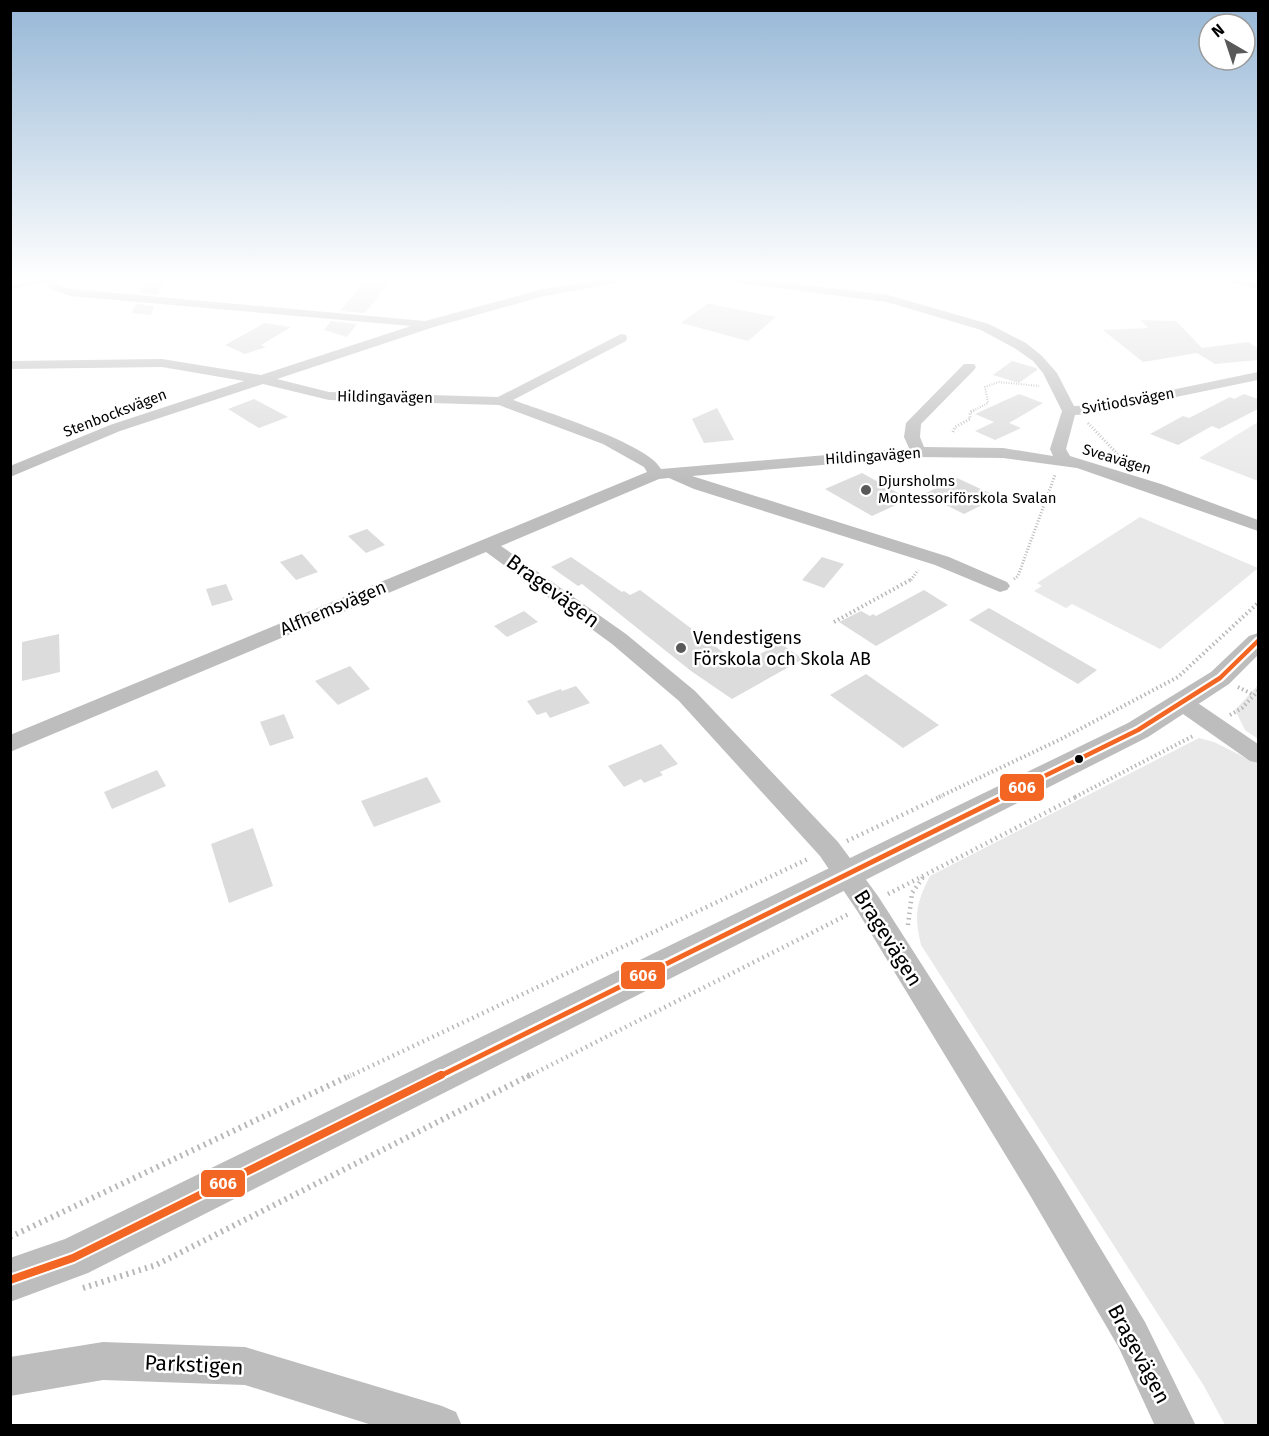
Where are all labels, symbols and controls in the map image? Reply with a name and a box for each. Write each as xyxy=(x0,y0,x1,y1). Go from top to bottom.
north arrow xyxy=(1197,12,1257,72)
text: N xyxy=(1208,20,1228,41)
street label: Svitiodsvägen xyxy=(1080,384,1176,418)
street label: Stenbocksvägen xyxy=(61,385,169,441)
street label: Hildingavägen xyxy=(337,387,433,407)
street label: Sveavägen xyxy=(1080,440,1154,478)
street label: Hildingavägen xyxy=(825,444,921,468)
place label: Djursholms Montessoriförskola Svalan xyxy=(878,472,1057,507)
marker: Djursholms Montessoriförskola Svalan xyxy=(859,483,873,497)
street label: Bragevägen xyxy=(501,548,605,634)
street label: Alfhemsvägen xyxy=(277,576,389,640)
place label: Vendestigens Förskola och Skola AB xyxy=(693,627,871,670)
marker: Vendestigens Förskola och Skola AB xyxy=(674,641,688,655)
unlabelled marker xyxy=(1073,753,1085,765)
line badge: 606 xyxy=(999,773,1045,802)
text: 606 xyxy=(1008,778,1036,797)
street label: Bragevägen xyxy=(848,885,928,991)
line badge: 606 xyxy=(620,961,666,990)
text: 606 xyxy=(629,966,657,985)
line badge: 606 xyxy=(200,1169,246,1198)
text: 606 xyxy=(209,1174,237,1193)
street label: Bragevägen xyxy=(1102,1300,1176,1408)
street label: Parkstigen xyxy=(144,1349,244,1381)

